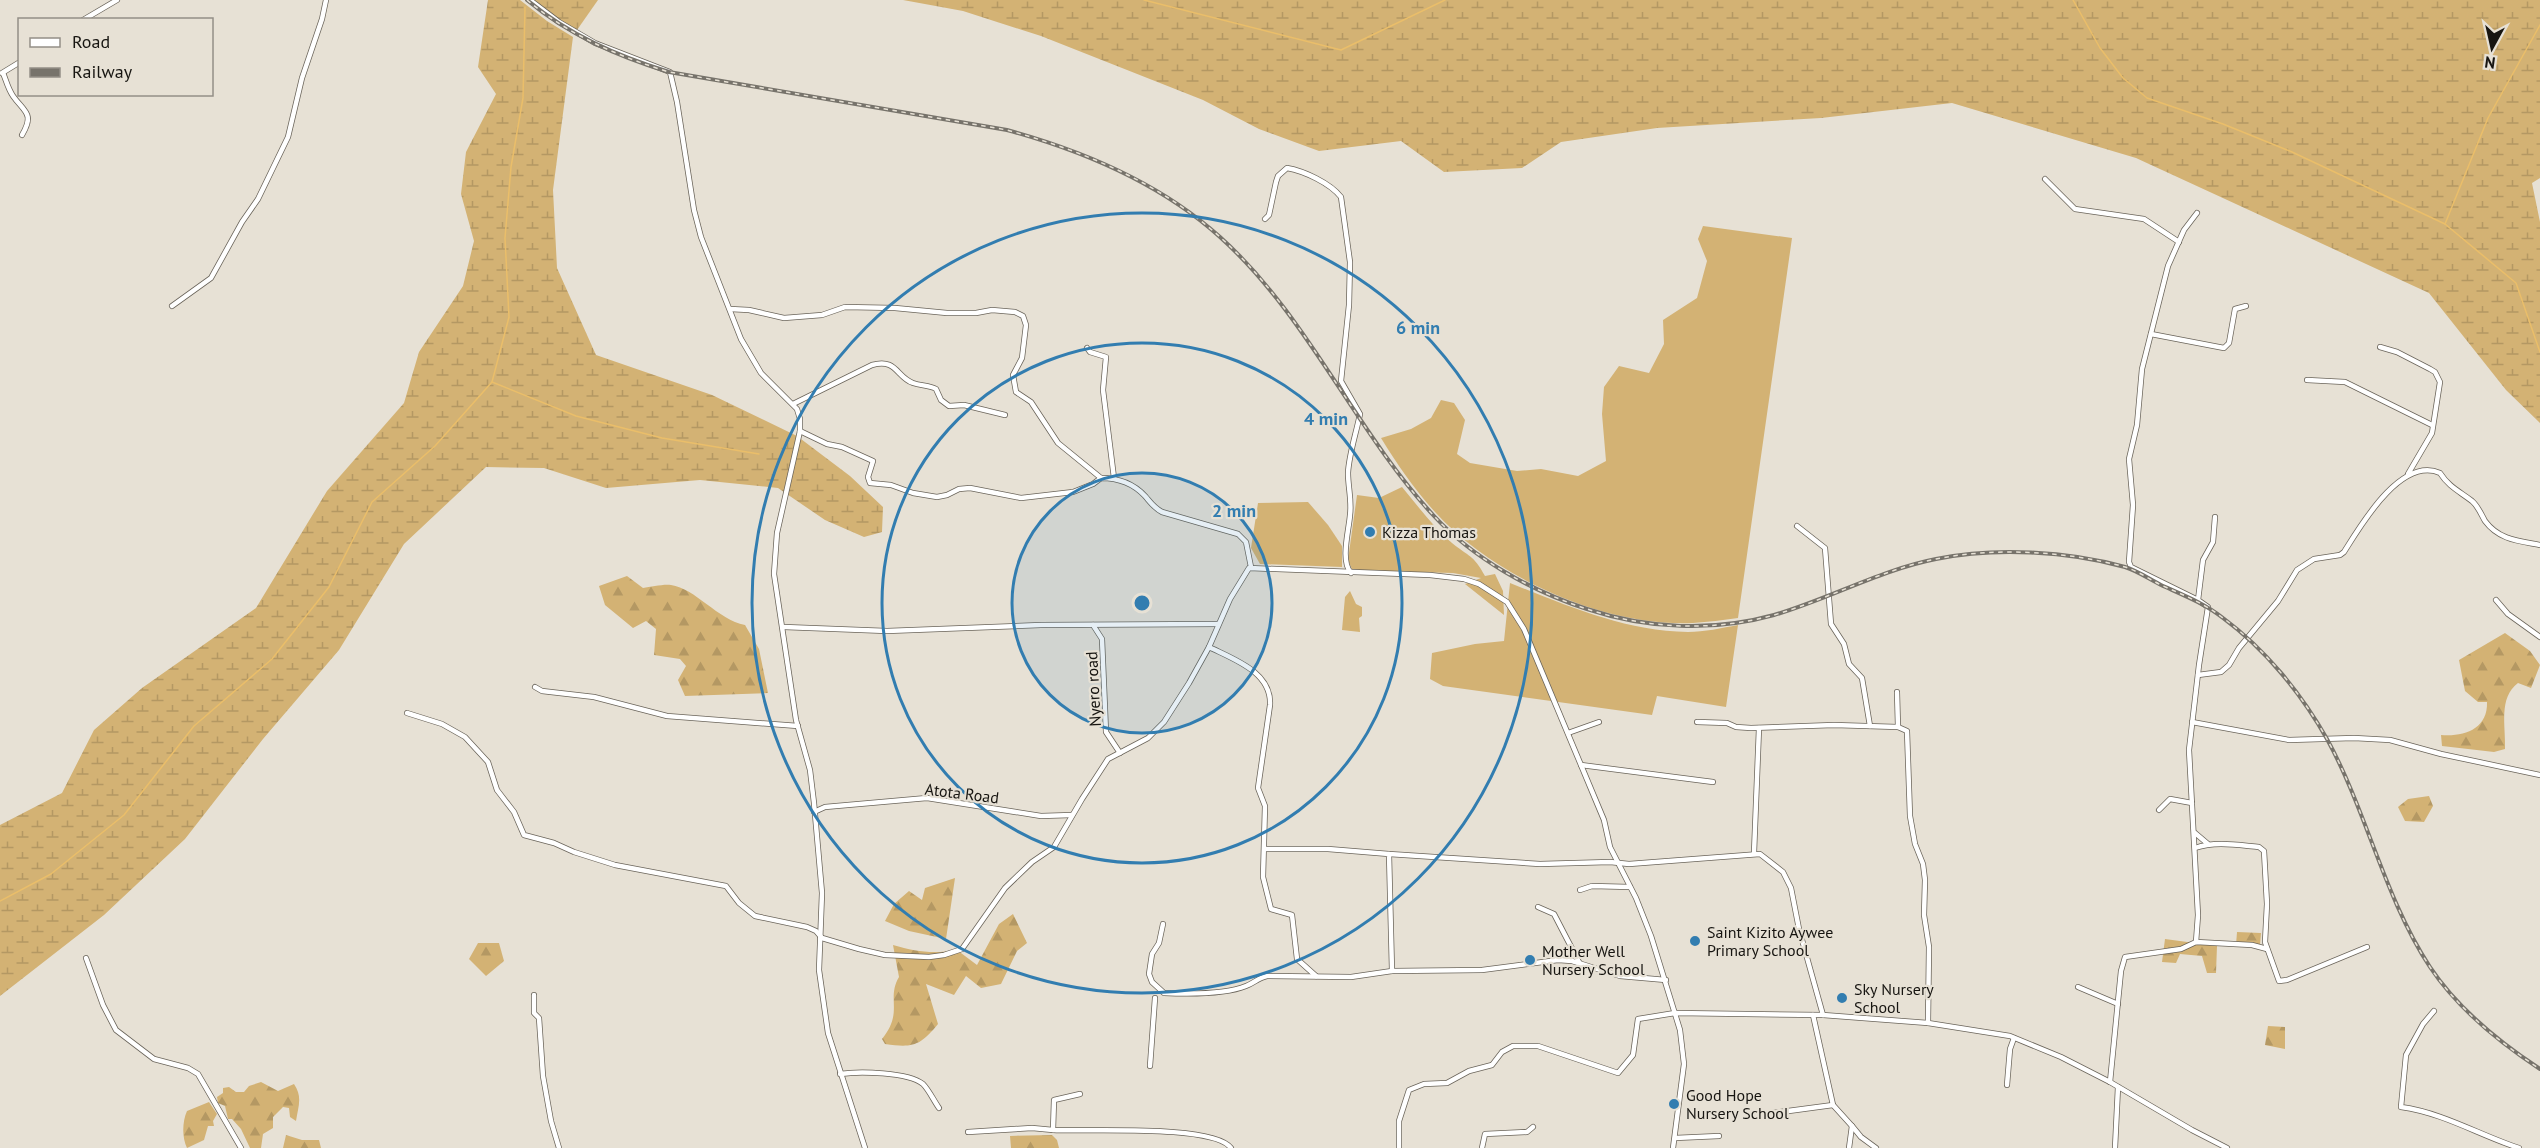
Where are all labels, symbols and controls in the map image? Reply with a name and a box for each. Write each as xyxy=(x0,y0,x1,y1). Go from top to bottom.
legend xyxy=(18,18,213,96)
north arrow xyxy=(2462,18,2522,78)
text: Road xyxy=(72,30,110,53)
text: N xyxy=(2483,52,2497,73)
text: Railway xyxy=(72,60,133,83)
text: 6 min xyxy=(1396,316,1440,339)
text: 4 min xyxy=(1304,407,1348,430)
text: 2 min xyxy=(1212,499,1256,522)
place label: Kizza Thomas xyxy=(1382,522,1476,542)
marker: Kizza Thomas xyxy=(1363,525,1377,539)
centre of rings xyxy=(1132,593,1152,613)
street label: Nyero road xyxy=(1081,651,1105,727)
street label: Atota Road xyxy=(924,779,1000,807)
place label: Saint Kizito Aywee Primary School xyxy=(1707,922,1833,960)
marker: Saint Kizito Aywee Primary School xyxy=(1688,934,1702,948)
place label: Mother Well Nursery School xyxy=(1542,941,1645,979)
marker: Mother Well Nursery School xyxy=(1523,953,1537,967)
place label: Sky Nursery School xyxy=(1854,979,1934,1017)
marker: Sky Nursery School xyxy=(1835,991,1849,1005)
place label: Good Hope Nursery School xyxy=(1686,1085,1789,1123)
marker: Good Hope Nursery School xyxy=(1667,1097,1681,1111)

